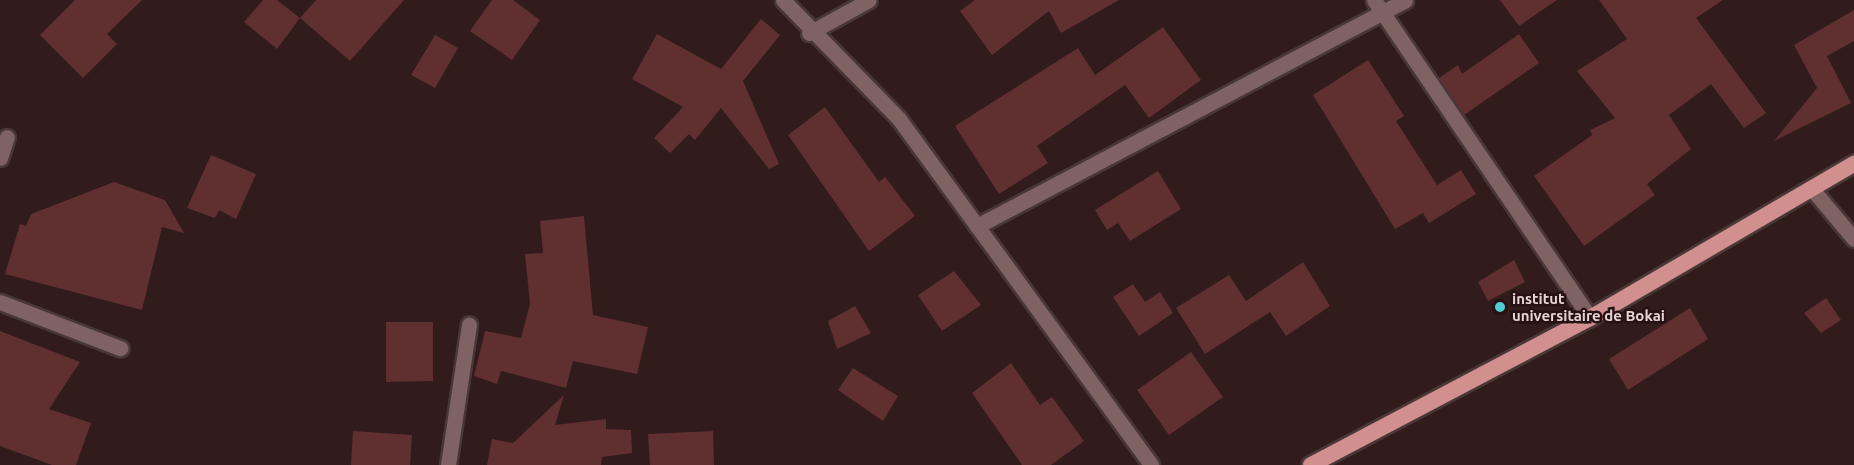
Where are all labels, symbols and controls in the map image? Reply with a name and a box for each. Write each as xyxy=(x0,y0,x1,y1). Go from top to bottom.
place label: institut universitaire de Bokai xyxy=(1512,289,1665,324)
marker: institut universitaire de Bokai xyxy=(1493,300,1507,314)

